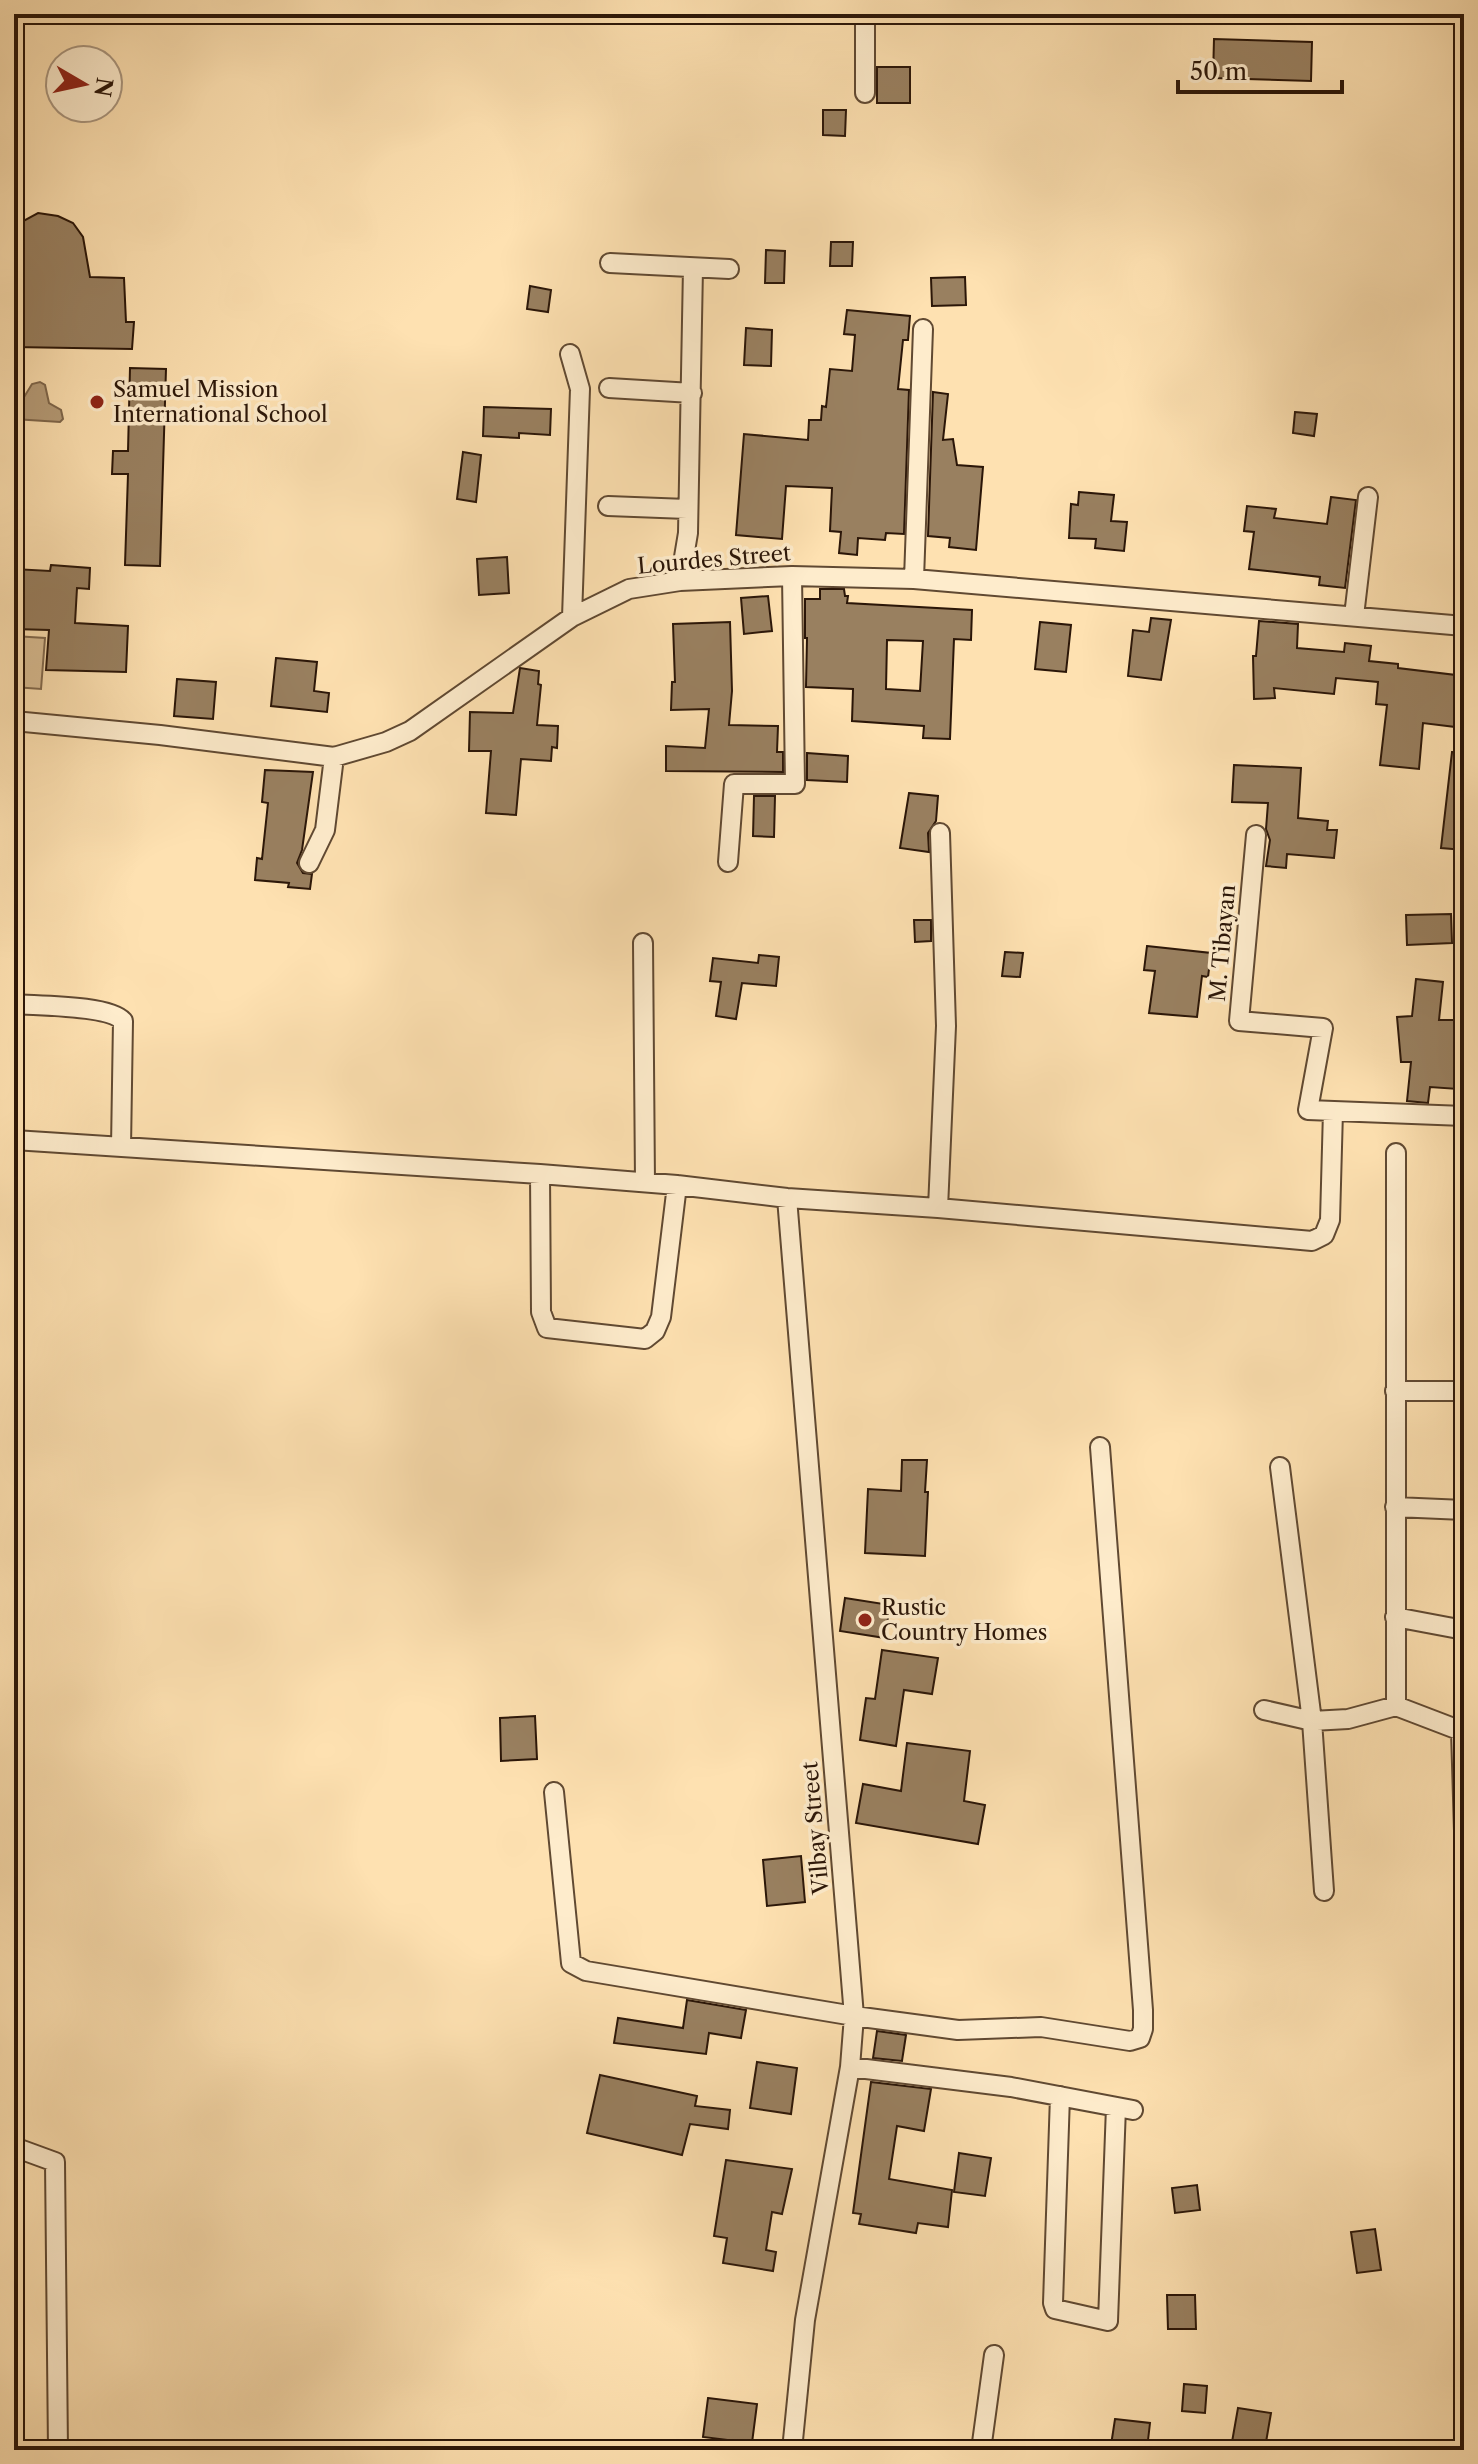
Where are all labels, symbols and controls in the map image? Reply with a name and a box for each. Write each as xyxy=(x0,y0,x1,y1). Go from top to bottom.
north arrow xyxy=(44,44,124,124)
scale bar xyxy=(1178,44,1342,94)
text: 50 m xyxy=(1190,57,1247,86)
text: N xyxy=(88,75,118,99)
place label: Samuel Mission International School xyxy=(113,376,328,428)
marker: Samuel Mission International School xyxy=(88,393,106,411)
street label: Lourdes Street xyxy=(636,539,792,580)
street label: M. Tibayan xyxy=(1204,883,1241,1003)
place label: Rustic Country Homes xyxy=(881,1594,1047,1646)
marker: Rustic Country Homes xyxy=(856,1611,874,1629)
street label: Vilbay Street xyxy=(796,1760,835,1896)

